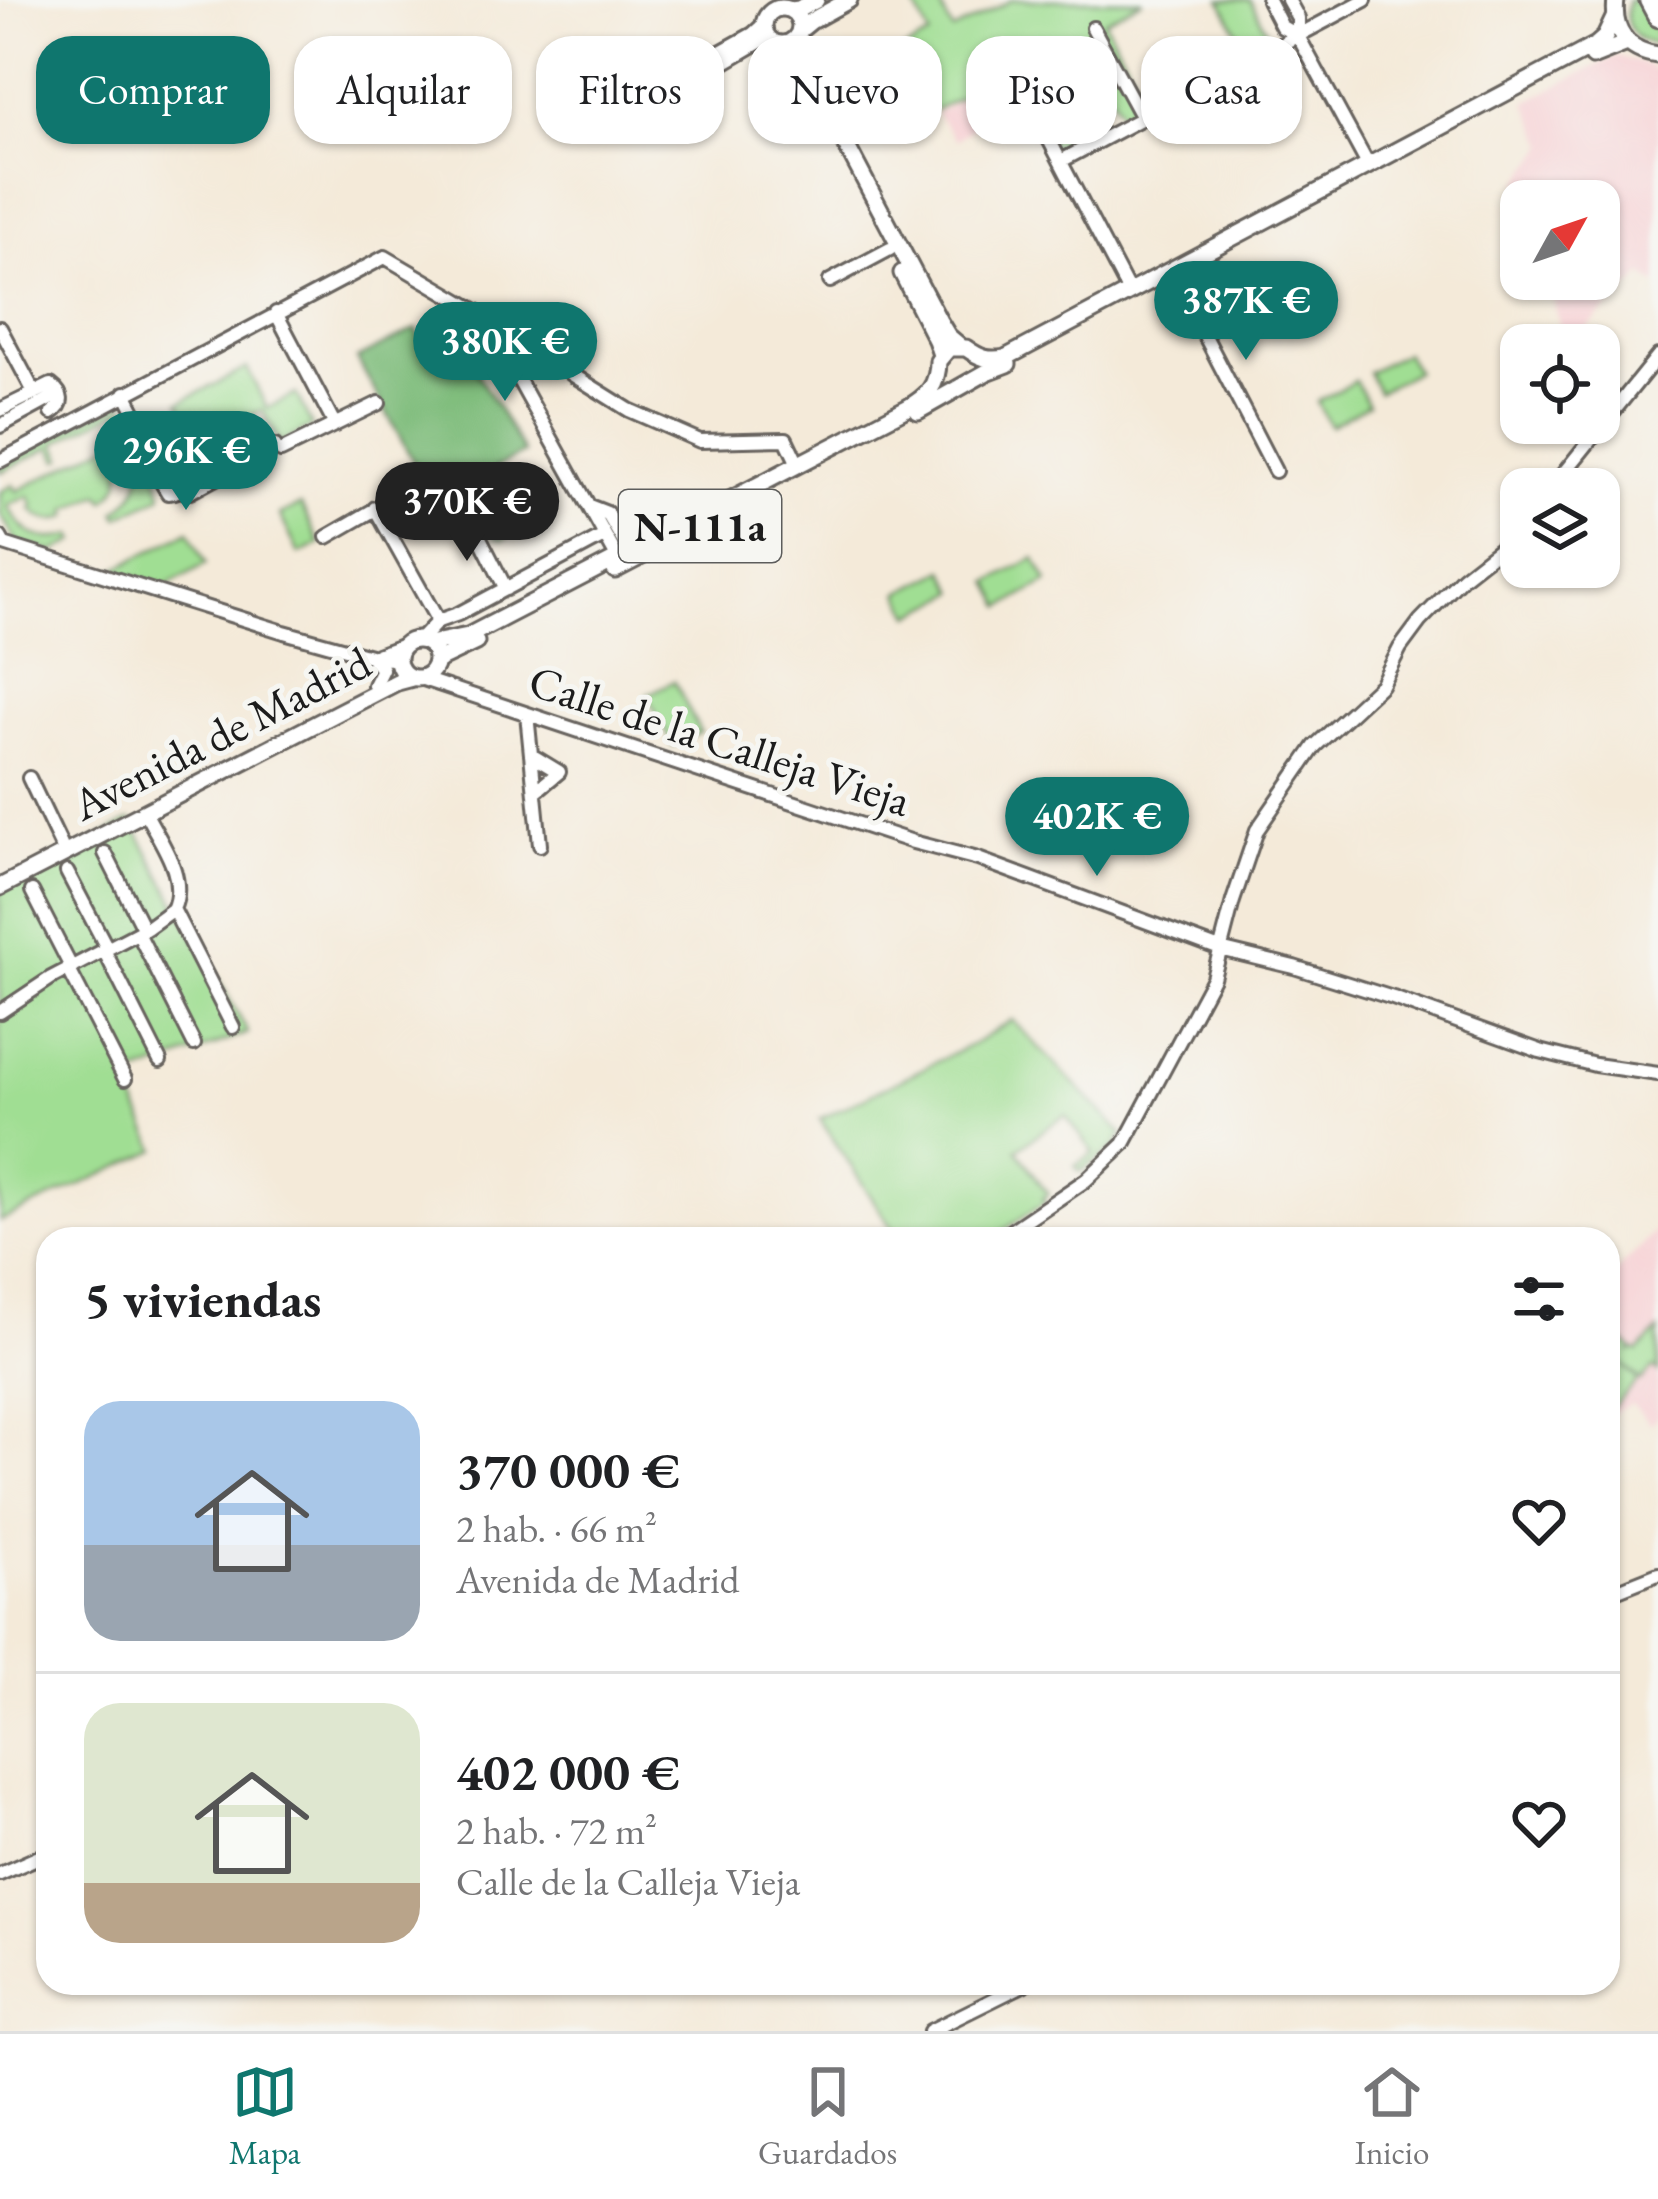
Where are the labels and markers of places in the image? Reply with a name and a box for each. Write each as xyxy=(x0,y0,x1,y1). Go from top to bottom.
pin: 387K € xyxy=(1148,261,1344,363)
pin: 380K € xyxy=(407,302,603,404)
pin: 296K € xyxy=(88,411,284,513)
pin: 370K € xyxy=(369,462,565,564)
pin: 402K € xyxy=(999,777,1195,879)

